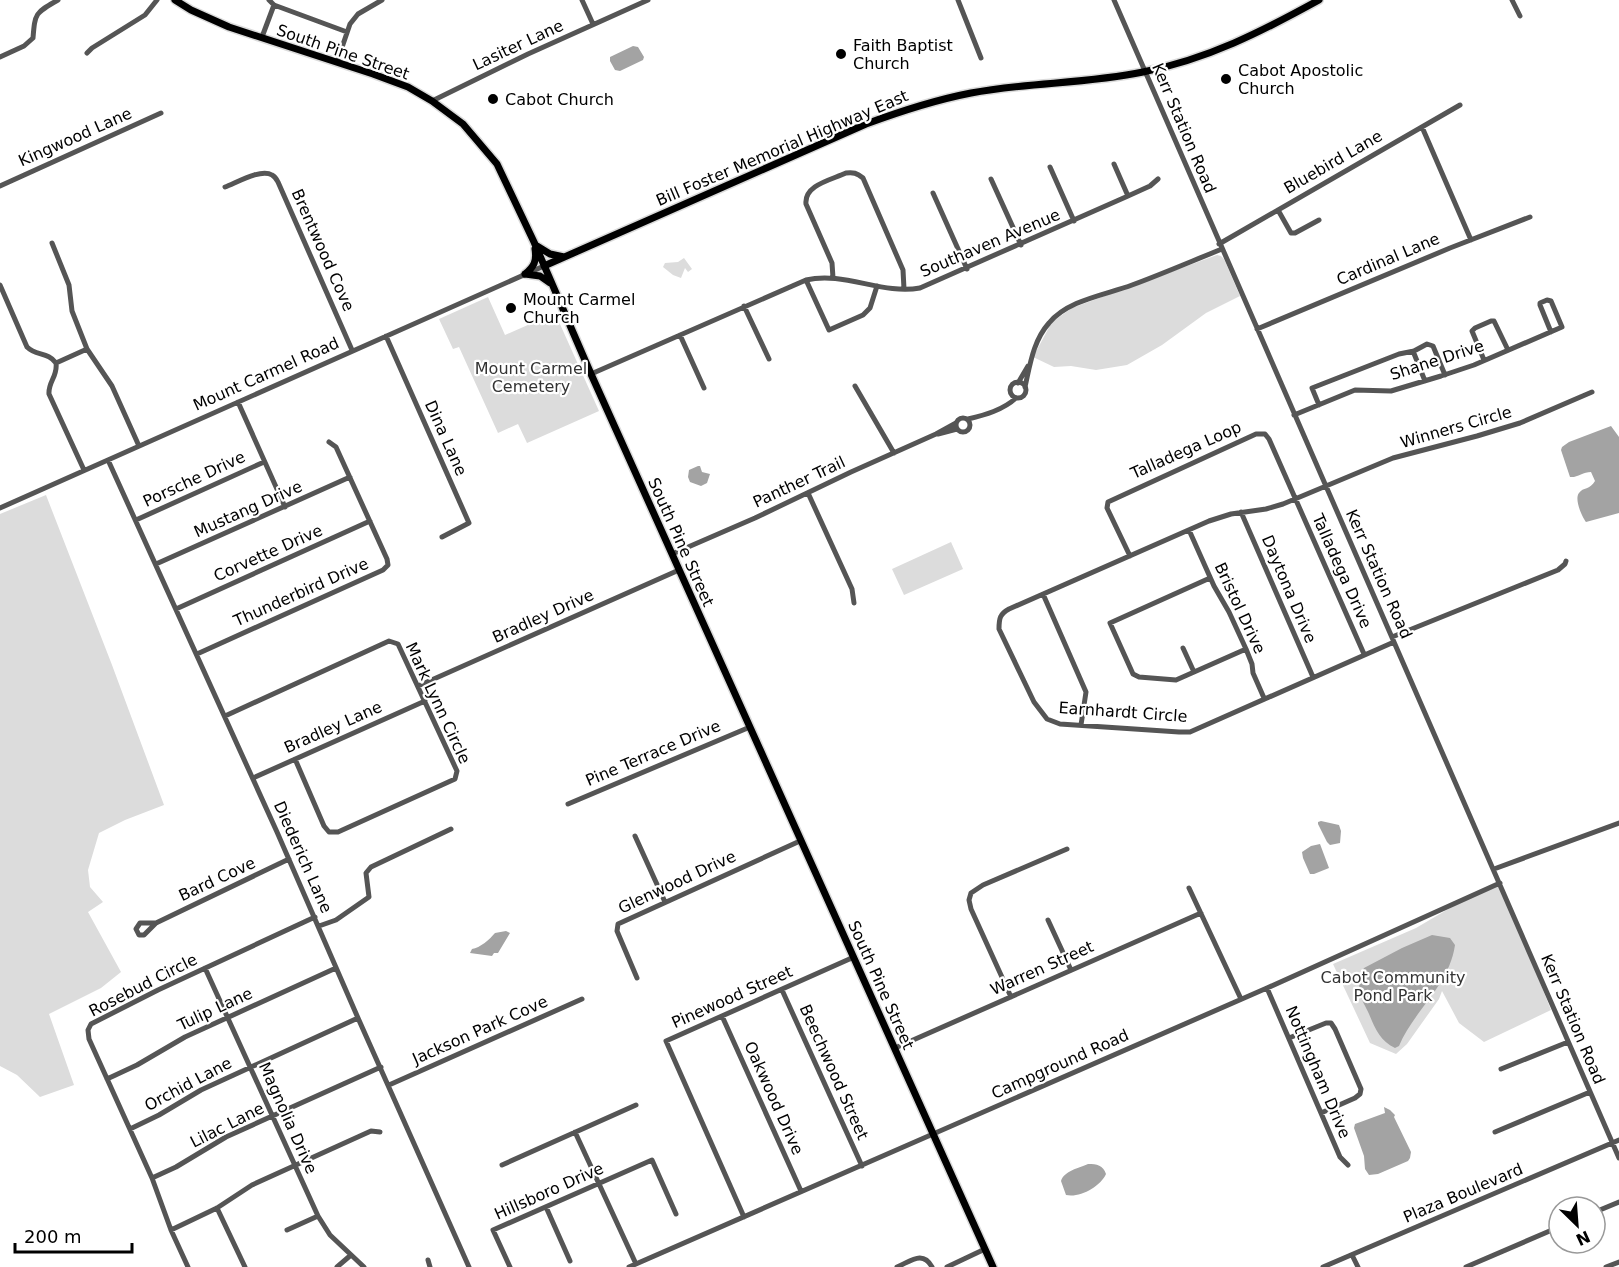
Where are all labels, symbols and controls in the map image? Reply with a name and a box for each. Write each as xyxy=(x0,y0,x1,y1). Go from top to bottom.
street label: Lasiter Lane xyxy=(470,16,566,74)
street label: South Pine Street xyxy=(274,20,412,84)
place label: Faith Baptist Church xyxy=(853,36,953,73)
marker: Faith Baptist Church xyxy=(834,47,848,61)
street label: Kerr Station Road xyxy=(1148,60,1220,196)
place label: Cabot Apostolic Church xyxy=(1238,61,1363,98)
marker: Cabot Apostolic Church xyxy=(1219,72,1233,86)
street label: Bill Foster Memorial Highway East xyxy=(653,86,911,210)
place label: Cabot Church xyxy=(505,90,614,109)
marker: Cabot Church xyxy=(486,92,500,106)
street label: Kingwood Lane xyxy=(15,104,135,170)
street label: Bluebird Lane xyxy=(1281,126,1385,198)
street label: Brentwood Cove xyxy=(288,186,358,314)
street label: Southaven Avenue xyxy=(917,205,1063,281)
street label: Cardinal Lane xyxy=(1334,229,1442,289)
place label: Mount Carmel Church xyxy=(523,290,635,327)
marker: Mount Carmel Church xyxy=(504,301,518,315)
street label: Mount Carmel Road xyxy=(190,333,342,415)
street label: Shane Drive xyxy=(1388,336,1486,384)
park label: Mount Carmel Cemetery xyxy=(475,359,587,396)
street label: Dina Lane xyxy=(421,397,471,479)
street label: Winners Circle xyxy=(1398,402,1514,452)
street label: Talladega Loop xyxy=(1127,417,1244,483)
street label: Porsche Drive xyxy=(140,447,248,511)
street label: Panther Trail xyxy=(750,452,848,512)
street label: South Pine Street xyxy=(644,475,718,609)
street label: Mustang Drive xyxy=(191,477,305,541)
street label: Kerr Station Road xyxy=(1342,506,1416,642)
street label: Talladega Drive xyxy=(1308,510,1376,631)
street label: Corvette Drive xyxy=(211,521,325,585)
street label: Daytona Drive xyxy=(1258,532,1320,646)
street label: Thunderbird Drive xyxy=(230,554,371,631)
street label: Bristol Drive xyxy=(1211,559,1269,657)
street label: Bradley Drive xyxy=(489,585,597,647)
street label: Mark Lynn Circle xyxy=(402,639,474,767)
street label: Bradley Lane xyxy=(281,697,385,757)
street label: Earnhardt Circle xyxy=(1058,698,1188,726)
street label: Pine Terrace Drive xyxy=(583,716,723,790)
street label: Diederich Lane xyxy=(270,798,336,916)
street label: Glenwood Drive xyxy=(615,846,739,918)
street label: Bard Cove xyxy=(176,853,258,905)
street label: South Pine Street xyxy=(844,918,918,1052)
street label: Warren Street xyxy=(988,937,1096,999)
street label: Rosebud Circle xyxy=(86,950,200,1020)
street label: Kerr Station Road xyxy=(1537,951,1609,1087)
street label: Pinewood Street xyxy=(669,962,795,1032)
park label: Cabot Community Pond Park xyxy=(1321,968,1465,1005)
street label: Tulip Lane xyxy=(174,983,255,1035)
street label: Jackson Park Cove xyxy=(409,992,550,1069)
street label: Beechwood Street xyxy=(796,1001,872,1143)
street label: Nottingham Drive xyxy=(1281,1003,1355,1141)
street label: Campground Road xyxy=(988,1025,1132,1103)
street label: Oakwood Drive xyxy=(740,1038,808,1158)
street label: Orchid Lane xyxy=(141,1053,235,1115)
street label: Magnolia Drive xyxy=(255,1059,321,1177)
street label: Lilac Lane xyxy=(187,1098,267,1152)
street label: Hillsboro Drive xyxy=(492,1158,606,1224)
street label: Plaza Boulevard xyxy=(1400,1159,1526,1227)
north arrow xyxy=(1547,1195,1607,1255)
scale bar xyxy=(15,1216,132,1254)
text: 200 m xyxy=(24,1226,82,1247)
text: N xyxy=(1573,1227,1593,1250)

